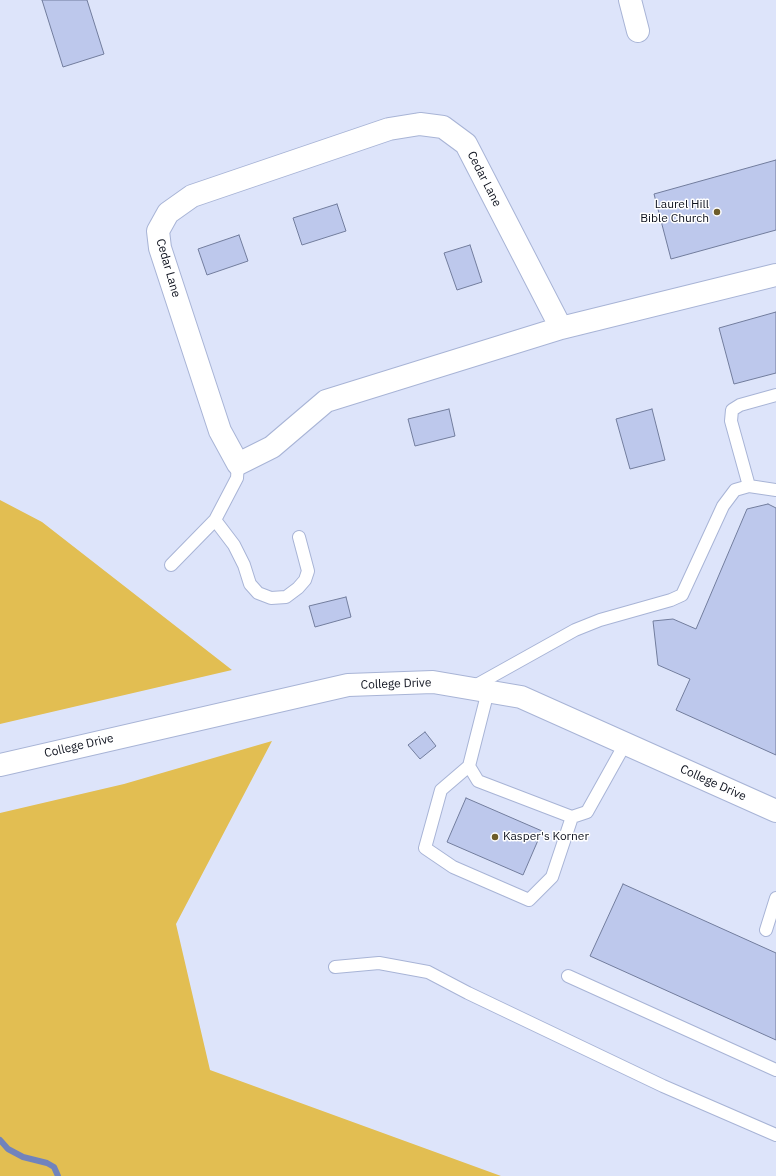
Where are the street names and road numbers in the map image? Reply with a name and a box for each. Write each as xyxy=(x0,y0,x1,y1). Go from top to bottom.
street label: Cedar Lane xyxy=(464,149,504,209)
street label: Cedar Lane xyxy=(153,237,183,299)
street label: College Drive xyxy=(360,676,432,692)
street label: College Drive xyxy=(43,731,115,761)
street label: College Drive xyxy=(678,762,748,804)

